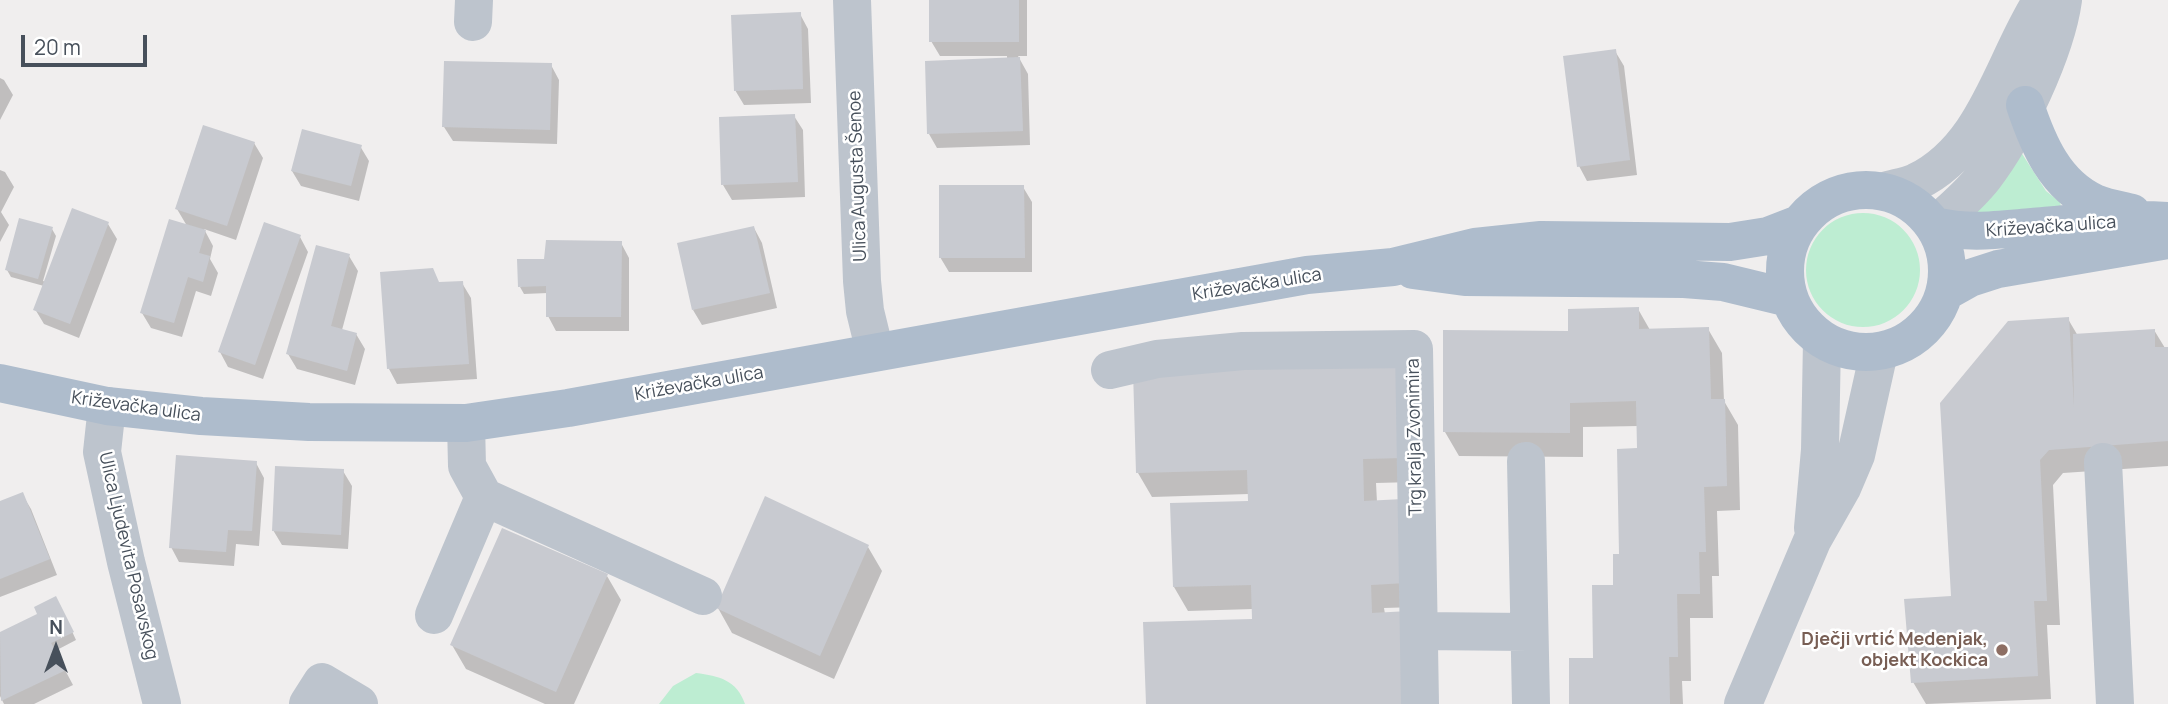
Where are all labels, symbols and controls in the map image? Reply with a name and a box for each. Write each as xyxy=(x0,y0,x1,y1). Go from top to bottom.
scale bar xyxy=(24,21,150,65)
text: 20 m xyxy=(34,33,81,61)
street label: Ulica Augusta Šenoe xyxy=(844,90,872,262)
street label: Križevačka ulica xyxy=(1985,212,2117,242)
street label: Križevačka ulica xyxy=(1191,264,1323,306)
street label: Trg kralja Zvonimira xyxy=(1403,358,1427,516)
street label: Križevačka ulica xyxy=(633,362,765,406)
street label: Križevačka ulica xyxy=(70,387,202,427)
street label: Ulica Ljudevita Posavskog xyxy=(94,450,162,662)
north arrow xyxy=(21,613,91,683)
text: N xyxy=(49,614,63,640)
place label: Dječji vrtić Medenjak, objekt Kockica xyxy=(1801,629,1988,672)
marker: Dječji vrtić Medenjak, objekt Kockica xyxy=(1994,642,2010,658)

